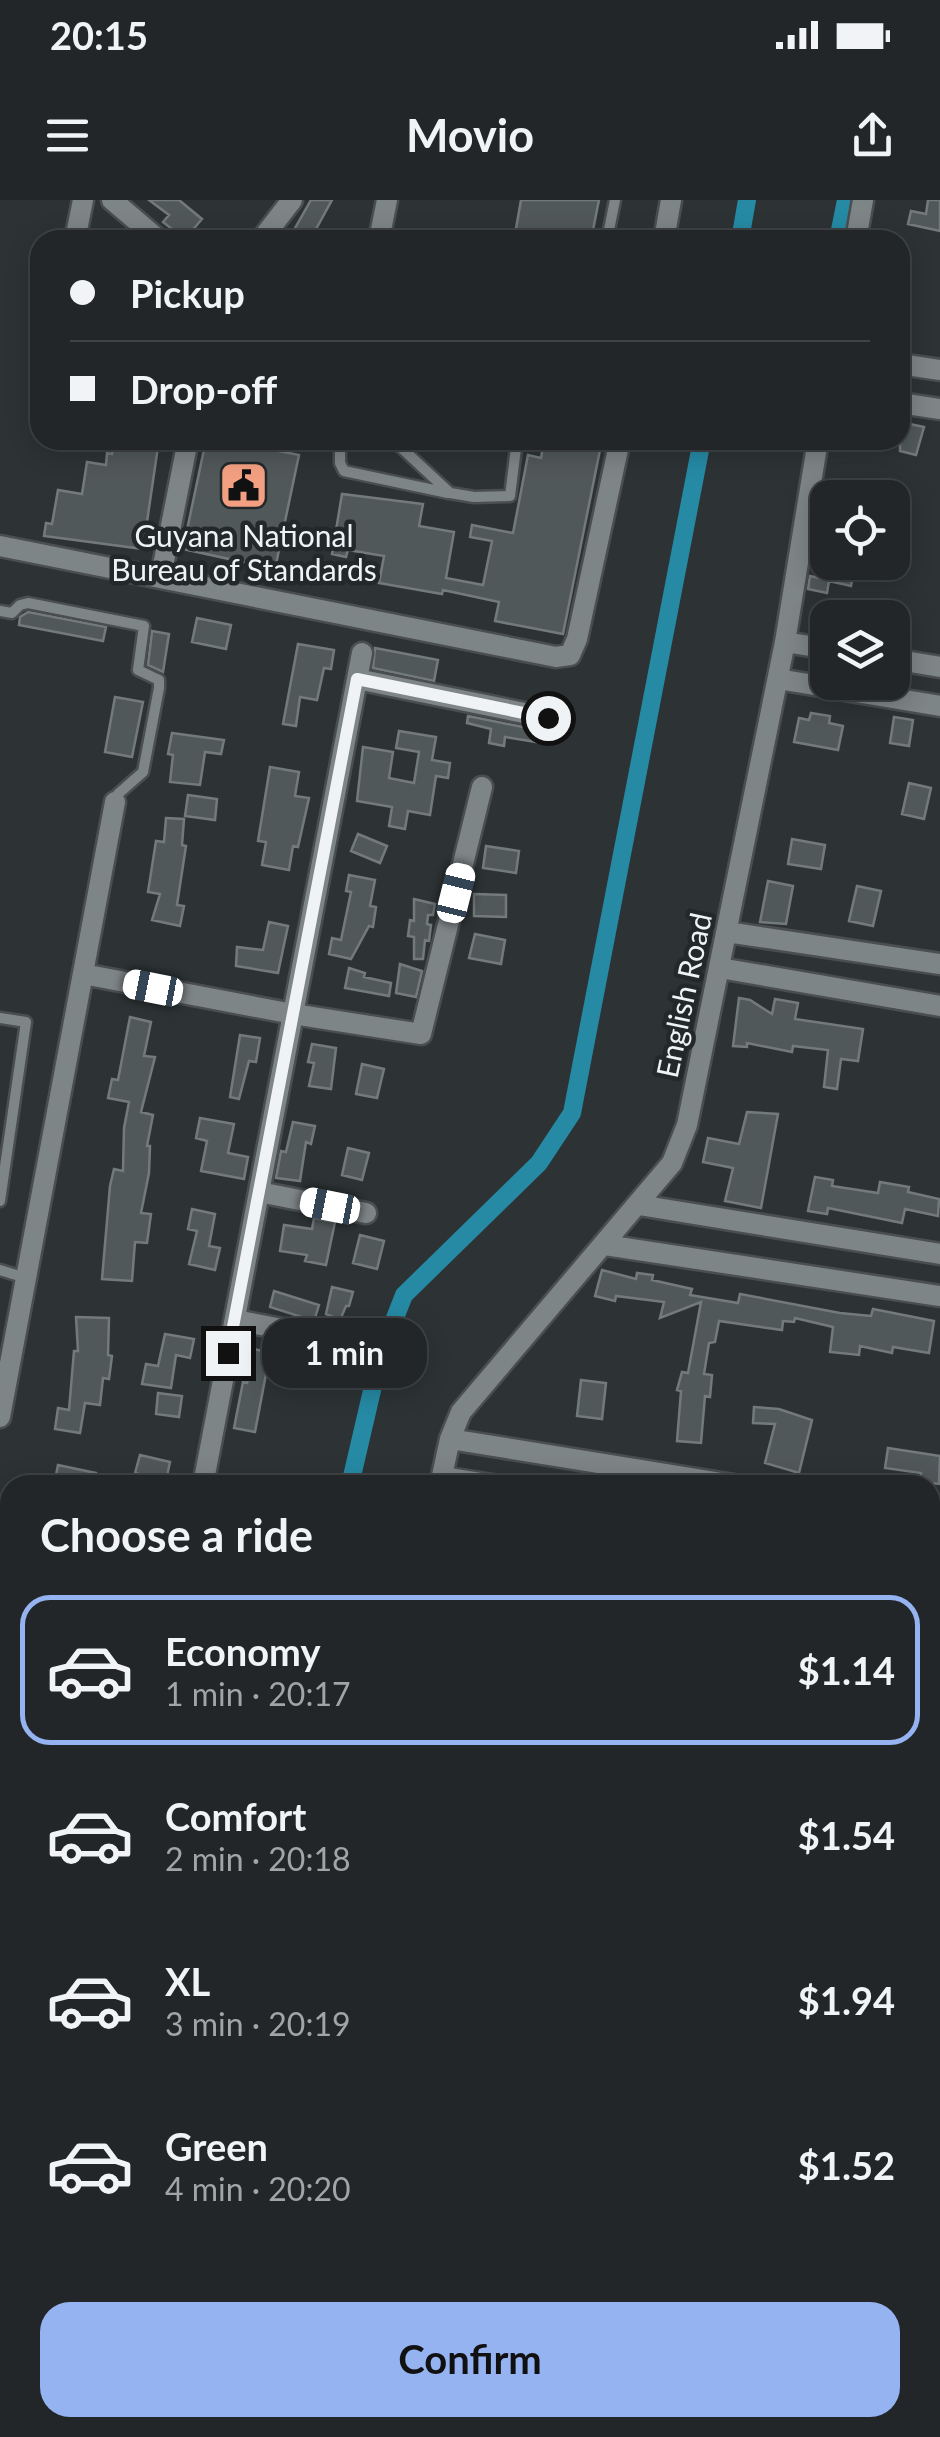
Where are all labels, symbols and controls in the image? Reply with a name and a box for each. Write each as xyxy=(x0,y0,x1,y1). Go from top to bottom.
text: 20:15 xyxy=(50,12,148,58)
icon: menu xyxy=(40,108,95,163)
text: Movio xyxy=(406,108,534,162)
icon: share xyxy=(845,108,900,163)
text: Pickup xyxy=(130,270,245,316)
text: Drop-off xyxy=(130,366,277,412)
public building icon: Guyana National Bureau of Standards xyxy=(218,460,270,512)
map controls xyxy=(810,480,910,700)
button: locate xyxy=(810,480,910,580)
place label: Guyana National Bureau of Standards xyxy=(111,517,377,587)
button: layers xyxy=(810,600,910,700)
route start xyxy=(526,696,571,741)
car xyxy=(434,860,478,926)
street label: English Road xyxy=(648,909,718,1081)
car xyxy=(121,968,185,1008)
car xyxy=(298,1186,362,1226)
callout: 1 min xyxy=(263,1318,428,1388)
route end xyxy=(206,1331,251,1376)
text: 1 min xyxy=(305,1333,384,1372)
text: Choose a ride xyxy=(40,1508,313,1562)
icon: car xyxy=(45,1625,135,1715)
text: Economy xyxy=(165,1628,320,1674)
text: $1.14 xyxy=(798,1647,895,1693)
text: 1 min · 20:17 xyxy=(165,1674,351,1713)
icon: car xyxy=(45,1790,135,1880)
text: Comfort xyxy=(165,1793,306,1839)
text: $1.54 xyxy=(798,1812,895,1858)
text: 2 min · 20:18 xyxy=(165,1839,351,1878)
icon: car xyxy=(45,1955,135,2045)
text: XL xyxy=(165,1958,210,2004)
text: $1.94 xyxy=(798,1977,895,2023)
text: 3 min · 20:19 xyxy=(165,2004,351,2043)
icon: car xyxy=(45,2120,135,2210)
text: Green xyxy=(165,2123,268,2169)
text: $1.52 xyxy=(798,2142,895,2188)
text: 4 min · 20:20 xyxy=(165,2169,351,2208)
button: Confirm xyxy=(40,2302,900,2417)

